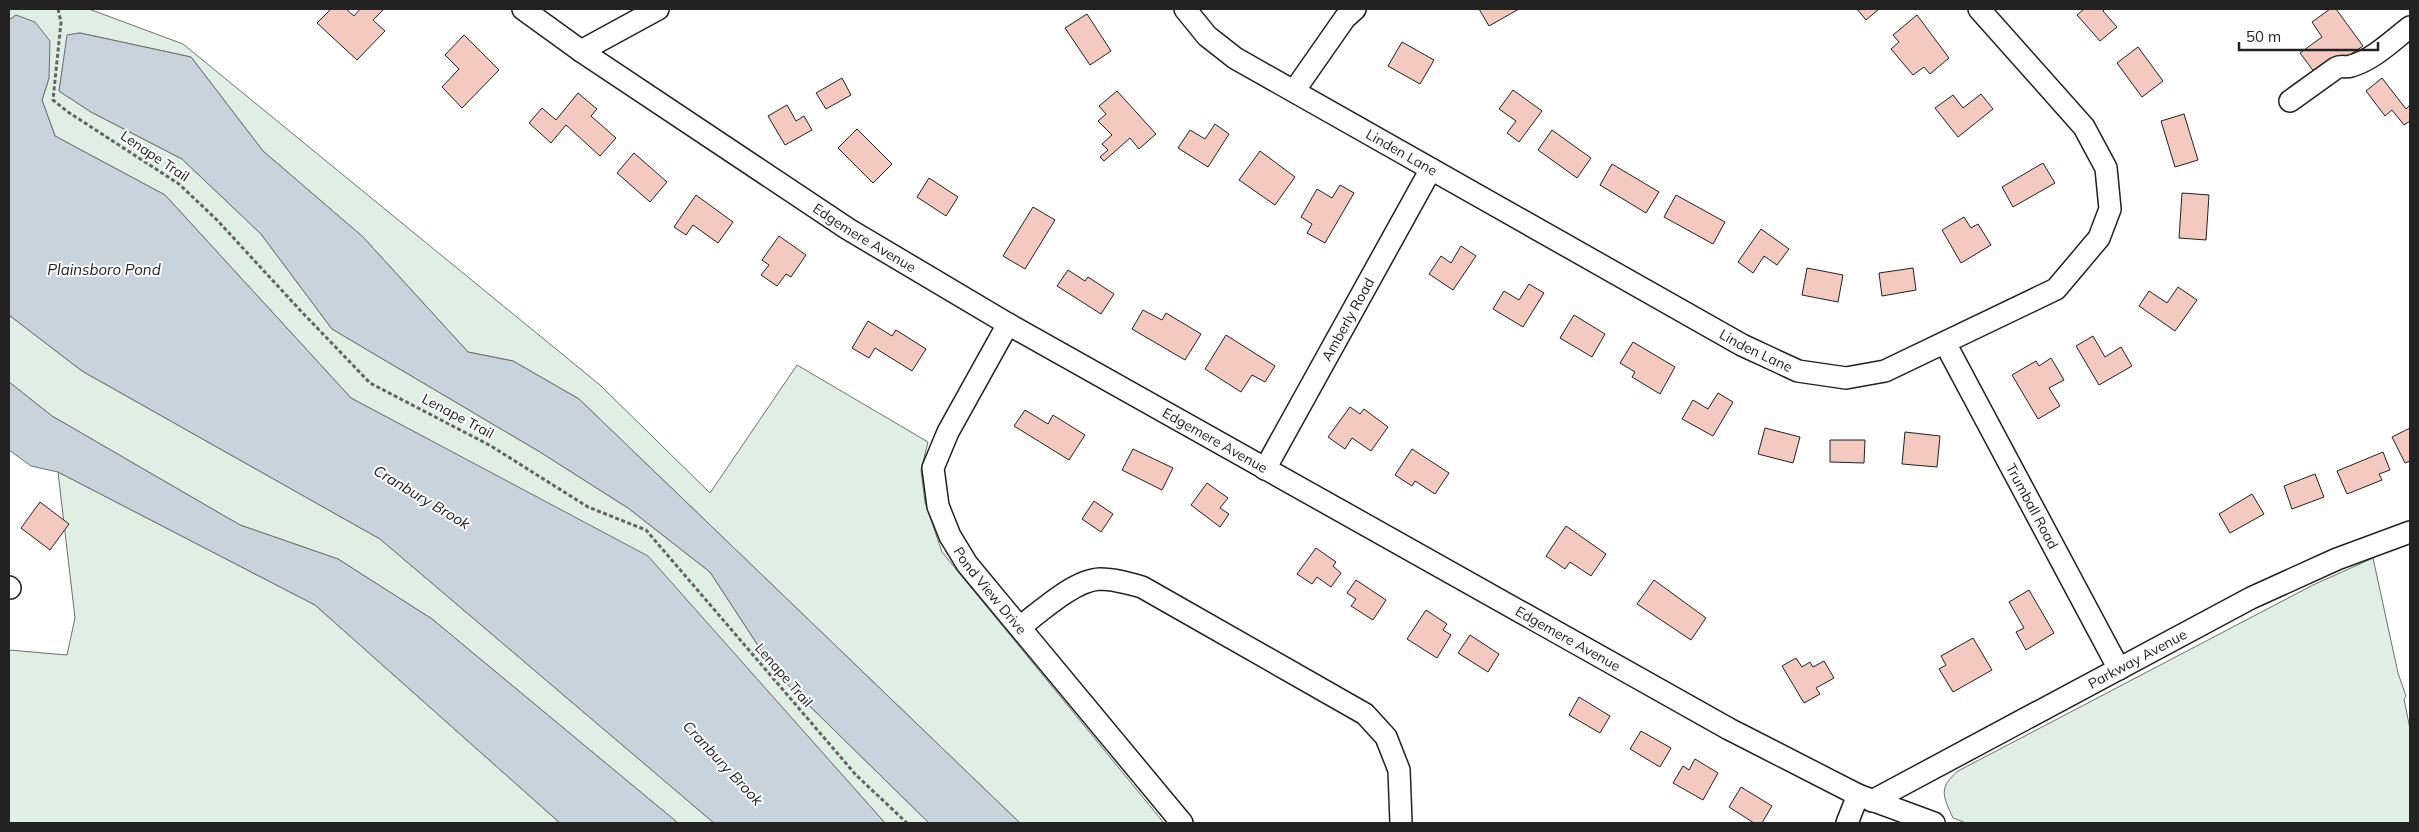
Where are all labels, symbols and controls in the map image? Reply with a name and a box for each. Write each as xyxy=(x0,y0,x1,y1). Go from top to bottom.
scale bar xyxy=(2239,20,2378,52)
text: 50 m xyxy=(2246,27,2281,46)
street label: Linden Lane xyxy=(1363,125,1441,180)
street label: Lenape Trail xyxy=(117,126,193,186)
street label: Edgemere Avenue xyxy=(809,199,919,276)
water label: Plainsboro Pond xyxy=(47,260,161,279)
street label: Amberly Road xyxy=(1318,275,1378,364)
street label: Linden Lane xyxy=(1716,325,1795,376)
street label: Lenape Trail xyxy=(419,390,497,442)
street label: Edgemere Avenue xyxy=(1159,404,1271,477)
street label: Trumball Road xyxy=(2002,460,2062,552)
water label: Cranbury Brook xyxy=(370,461,475,534)
street label: Pond View Drive xyxy=(950,543,1031,638)
street label: Edgemere Avenue xyxy=(1512,602,1624,675)
street label: Parkway Avenue xyxy=(2085,625,2190,693)
street label: Lenape Trail xyxy=(751,639,817,711)
water label: Cranbury Brook xyxy=(679,717,768,810)

